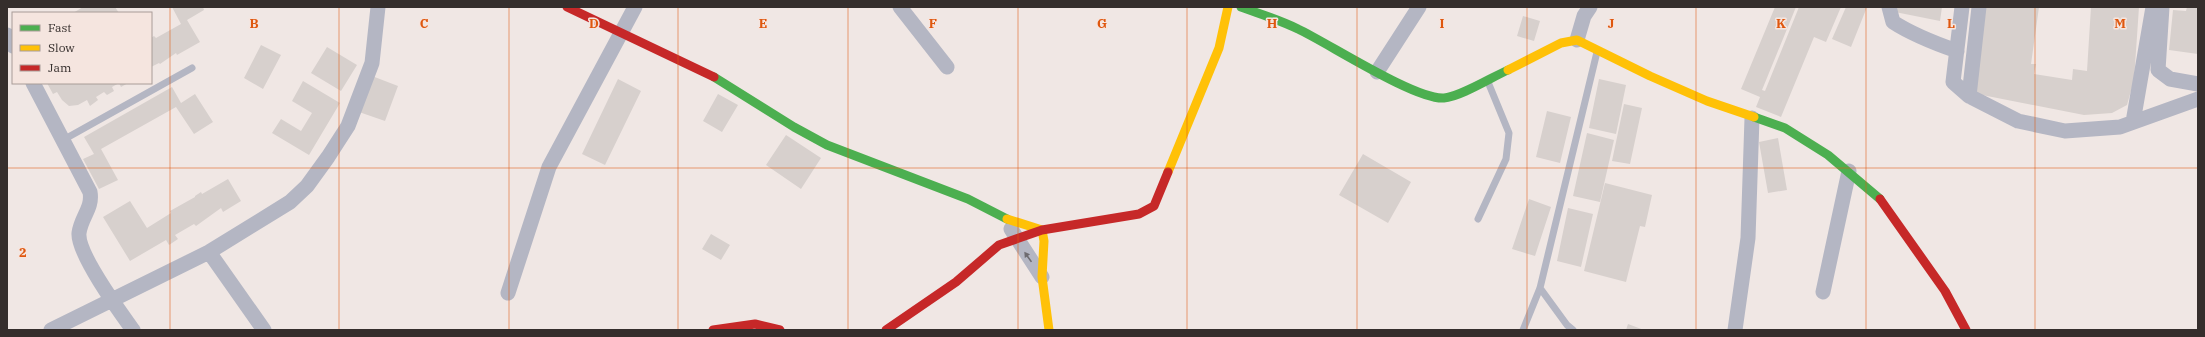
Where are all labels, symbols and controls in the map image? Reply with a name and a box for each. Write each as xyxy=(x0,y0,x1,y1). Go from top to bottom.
legend xyxy=(12,12,152,84)
text: B xyxy=(249,15,259,32)
text: C xyxy=(420,15,429,32)
text: D xyxy=(589,15,599,32)
text: E xyxy=(759,15,767,32)
text: F xyxy=(929,15,937,32)
text: G xyxy=(1097,15,1107,32)
text: H xyxy=(1267,15,1278,32)
text: I xyxy=(1440,15,1445,32)
text: J xyxy=(1608,15,1615,32)
text: K xyxy=(1776,15,1786,32)
text: L xyxy=(1947,15,1955,32)
text: M xyxy=(2114,15,2126,32)
text: Fast xyxy=(48,20,72,35)
text: Slow xyxy=(48,40,75,55)
text: Jam xyxy=(48,60,72,75)
text: 2 xyxy=(19,244,27,261)
one-way arrow xyxy=(1024,252,1032,263)

